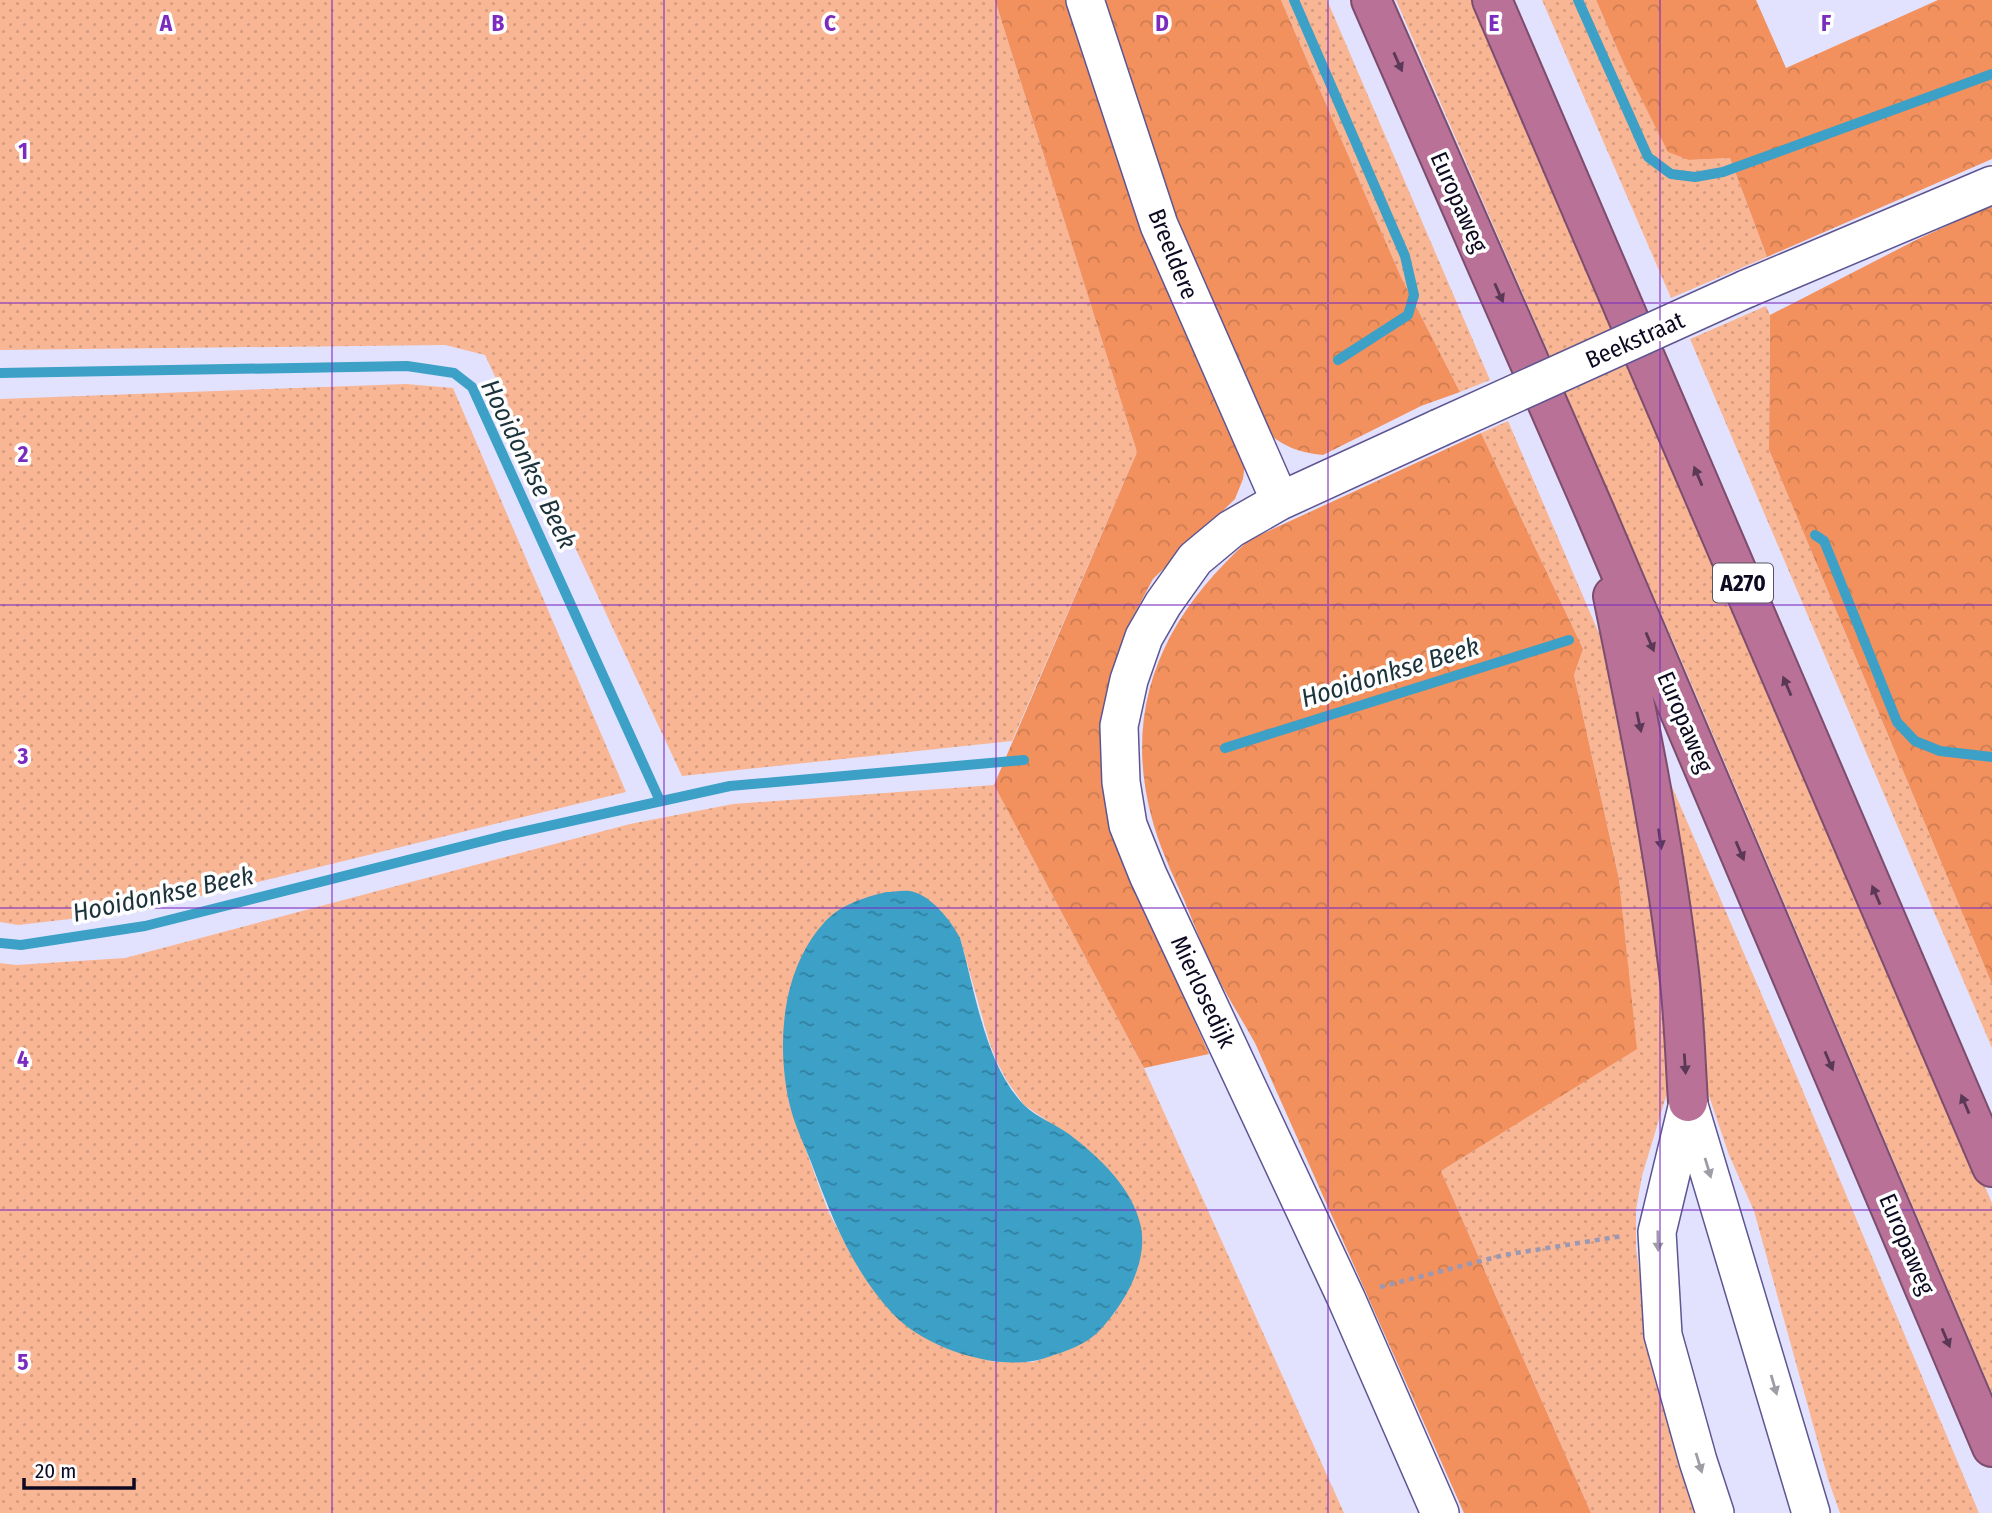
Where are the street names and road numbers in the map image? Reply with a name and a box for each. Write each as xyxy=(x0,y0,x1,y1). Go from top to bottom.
street label: Europaweg xyxy=(1424,148,1494,257)
street label: Breeldere xyxy=(1142,205,1204,303)
street label: Beekstraat xyxy=(1581,306,1689,374)
road number: A270 xyxy=(1713,564,1773,603)
street label: Europaweg xyxy=(1651,667,1719,777)
street label: Mierlosedijk xyxy=(1165,932,1241,1053)
street label: Europaweg xyxy=(1873,1189,1941,1299)

